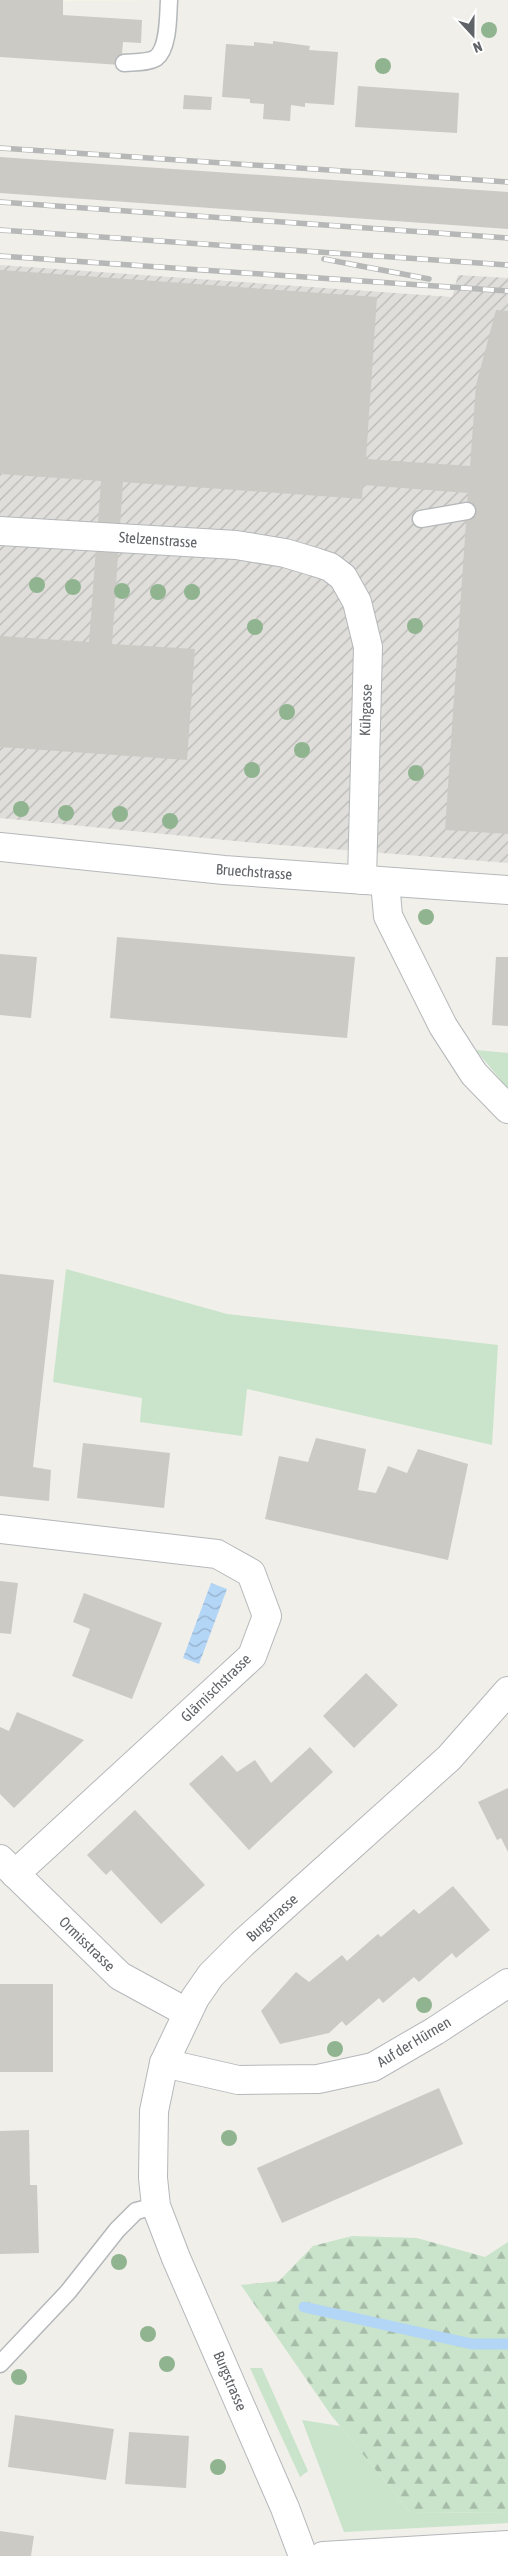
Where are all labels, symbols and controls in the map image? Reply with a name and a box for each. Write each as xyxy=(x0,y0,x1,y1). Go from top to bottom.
north arrow xyxy=(448,10,498,60)
text: N xyxy=(471,38,484,56)
street label: Stelzenstrasse xyxy=(118,528,198,551)
street label: Kühgasse xyxy=(356,683,375,736)
street label: Bruechstrasse xyxy=(215,860,293,883)
street label: Glärnischstrasse xyxy=(177,1650,254,1725)
street label: Burgstrasse xyxy=(243,1890,301,1945)
street label: Ormisstrasse xyxy=(56,1913,119,1974)
street label: Auf der Hürnen xyxy=(374,2013,454,2070)
street label: Burgstrasse xyxy=(210,2349,251,2413)

